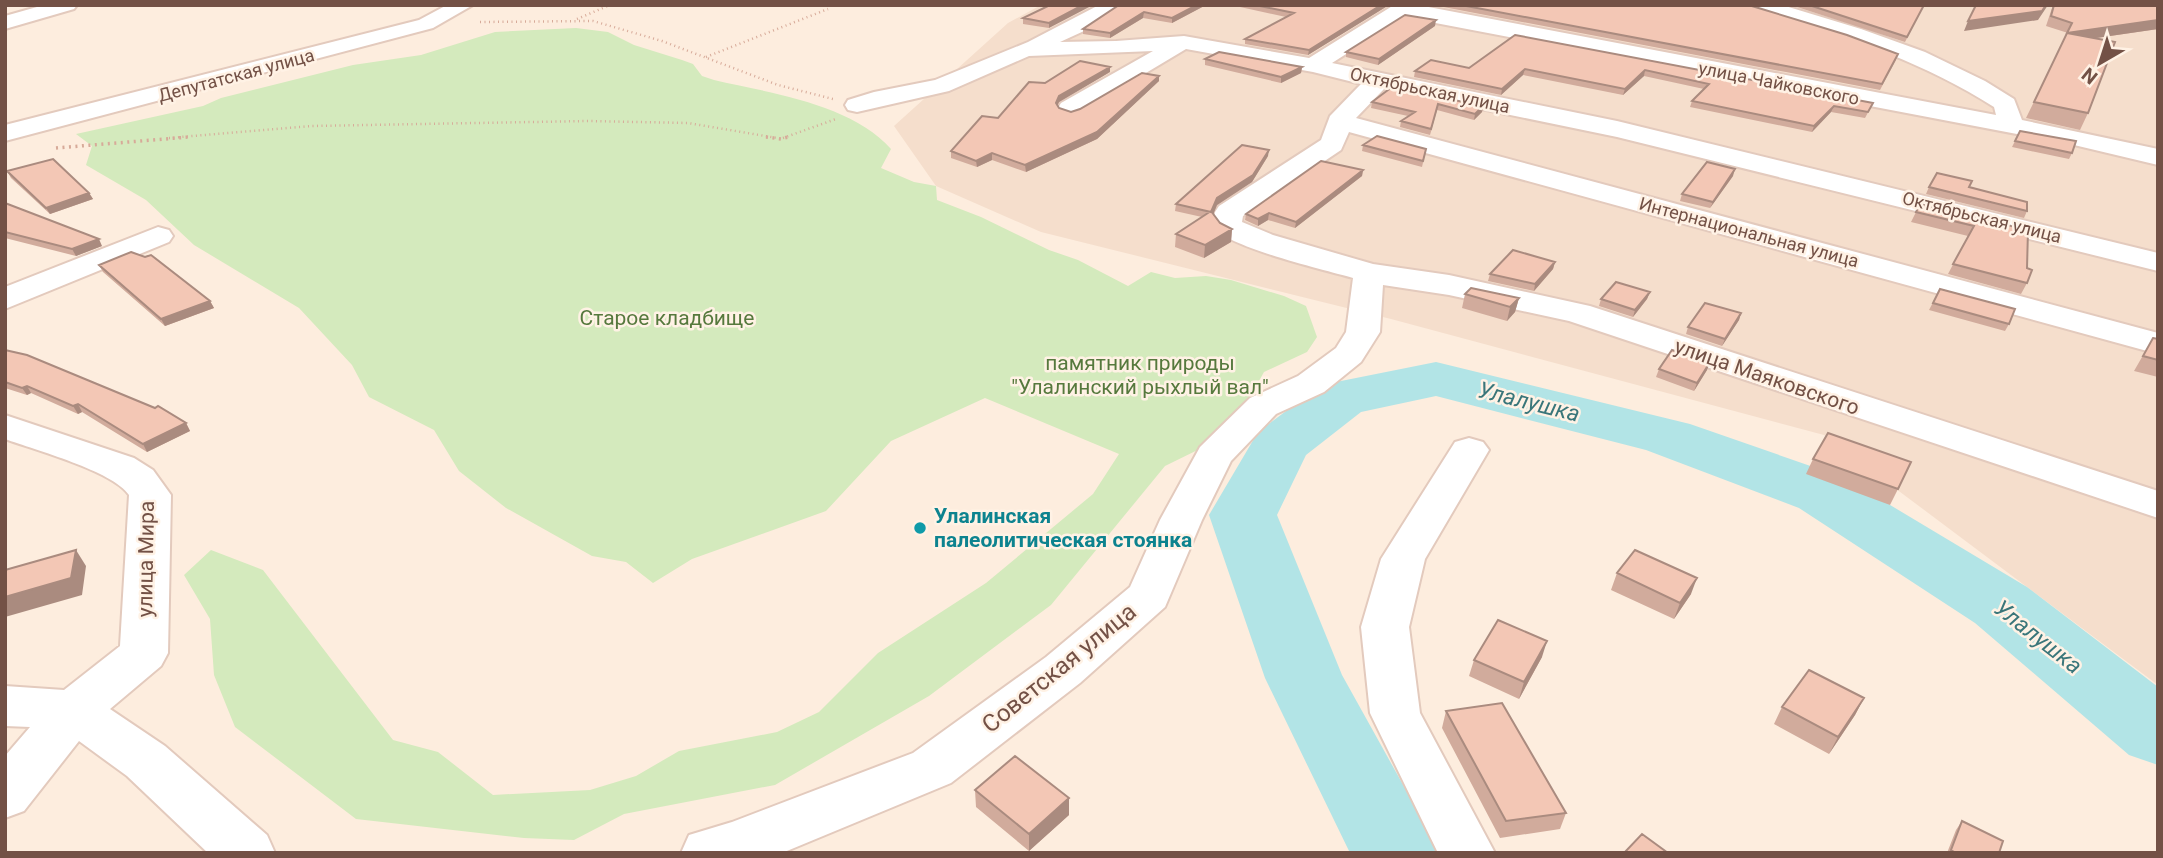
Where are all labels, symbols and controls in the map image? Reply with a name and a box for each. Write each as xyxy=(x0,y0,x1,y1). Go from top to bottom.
north arrow xyxy=(2065,28,2135,98)
street label: Депутатская улица xyxy=(156,44,316,106)
street label: улица Чайковского xyxy=(1697,57,1861,109)
street label: Октябрьская улица xyxy=(1348,63,1512,117)
text: N xyxy=(2077,63,2102,89)
street label: Октябрьская улица xyxy=(1900,187,2064,247)
street label: Интернациональная улица xyxy=(1637,193,1861,271)
park label: Старое кладбище xyxy=(580,306,754,330)
street label: улица Маяковского xyxy=(1671,334,1863,420)
park label: памятник природы "Улалинский рыхлый вал" xyxy=(1011,351,1269,399)
water label: Улалушка xyxy=(1475,376,1583,428)
street label: улица Мира xyxy=(133,501,159,617)
place label: Улалинская палеолитическая стоянка xyxy=(934,504,1192,552)
marker: Улалинская палеолитическая стоянка xyxy=(912,520,928,536)
water label: Улалушка xyxy=(1989,594,2087,680)
street label: Советская улица xyxy=(976,597,1142,739)

